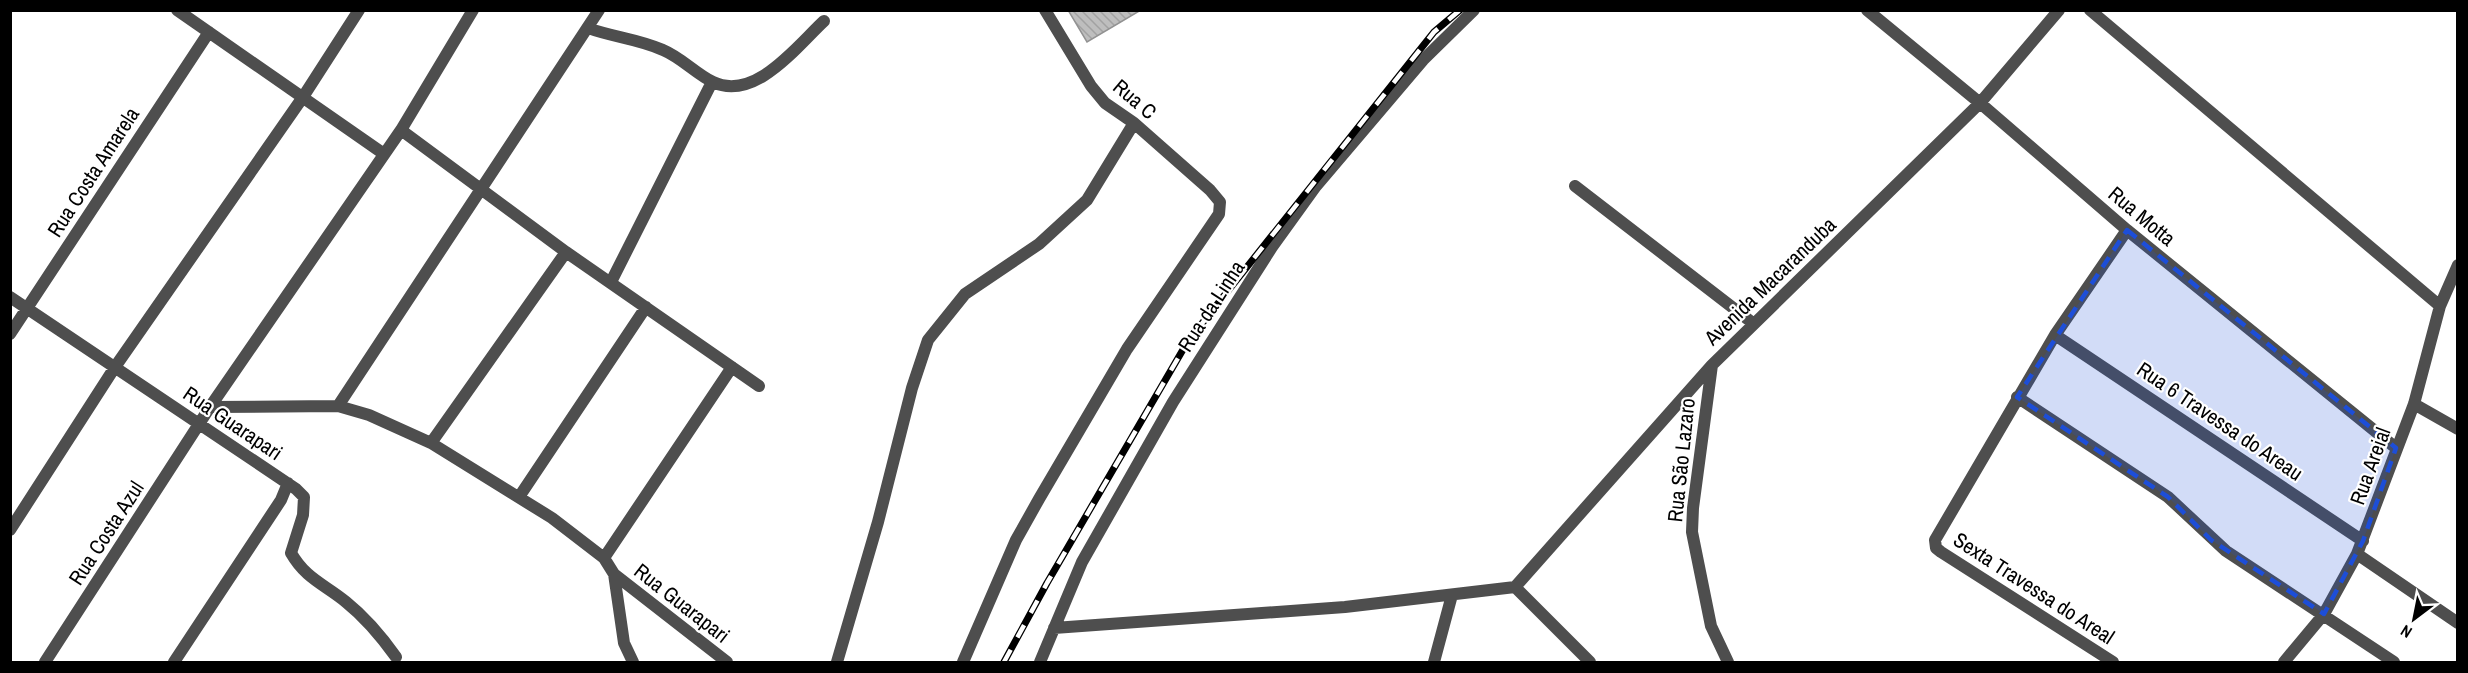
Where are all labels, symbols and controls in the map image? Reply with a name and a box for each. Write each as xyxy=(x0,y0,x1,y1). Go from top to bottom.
street label: Rua C xyxy=(1107,72,1163,126)
street label: Rua Costa Amarela xyxy=(40,101,146,243)
street label: Rua Motta xyxy=(2102,179,2182,253)
street label: Avenida Macaranduba xyxy=(1697,210,1843,352)
street label: Rua da Linha xyxy=(1171,254,1252,357)
street label: Rua 6 Travessa do Areau xyxy=(2131,355,2309,487)
street label: Rua Guarapari xyxy=(178,379,288,467)
street label: Rua São Lazaro xyxy=(1660,397,1702,523)
street label: Rua Areial xyxy=(2343,423,2397,509)
street label: Rua Costa Azul xyxy=(62,475,150,591)
street label: Sexta Travessa do Areal xyxy=(1948,525,2120,651)
street label: Rua Guarapari xyxy=(628,557,736,649)
north arrow xyxy=(2384,589,2444,649)
text: N xyxy=(2396,620,2416,644)

